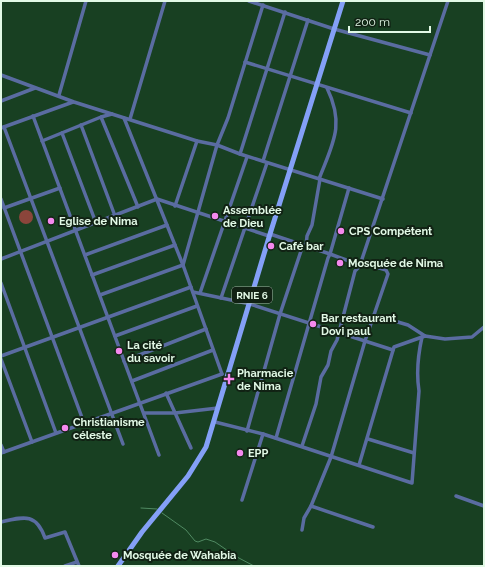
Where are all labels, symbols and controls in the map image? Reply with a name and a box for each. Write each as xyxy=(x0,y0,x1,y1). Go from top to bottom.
scale bar xyxy=(349,8,430,34)
text: 200 m xyxy=(355,15,390,29)
place label: Assemblée de Dieu xyxy=(223,204,282,230)
marker: Assemblée de Dieu xyxy=(210,211,220,221)
place label: Eglise de Nima xyxy=(59,215,138,228)
marker: Eglise de Nima xyxy=(46,216,56,226)
place label: CPS Compétent xyxy=(349,225,433,238)
marker: CPS Compétent xyxy=(336,226,346,236)
place label: Café bar xyxy=(279,240,324,253)
marker: Café bar xyxy=(266,241,276,251)
place label: Mosquée de Nima xyxy=(348,257,443,270)
marker: Mosquée de Nima xyxy=(335,258,345,268)
road number: RNIE 6 xyxy=(232,287,272,303)
place label: Bar restaurant Dovi paul xyxy=(321,312,397,338)
marker: Bar restaurant Dovi paul xyxy=(308,319,318,329)
place label: La cité du savoir xyxy=(127,339,175,365)
marker: La cité du savoir xyxy=(114,346,124,356)
place label: Pharmacie de Nima xyxy=(237,367,294,393)
marker: Pharmacie de Nima xyxy=(224,374,234,384)
place label: Christianisme céleste xyxy=(73,416,145,442)
marker: Christianisme céleste xyxy=(60,423,70,433)
place label: EPP xyxy=(248,447,268,460)
marker: EPP xyxy=(235,448,245,458)
place label: Mosquée de Wahabia xyxy=(123,549,236,562)
marker: Mosquée de Wahabia xyxy=(110,550,120,560)

